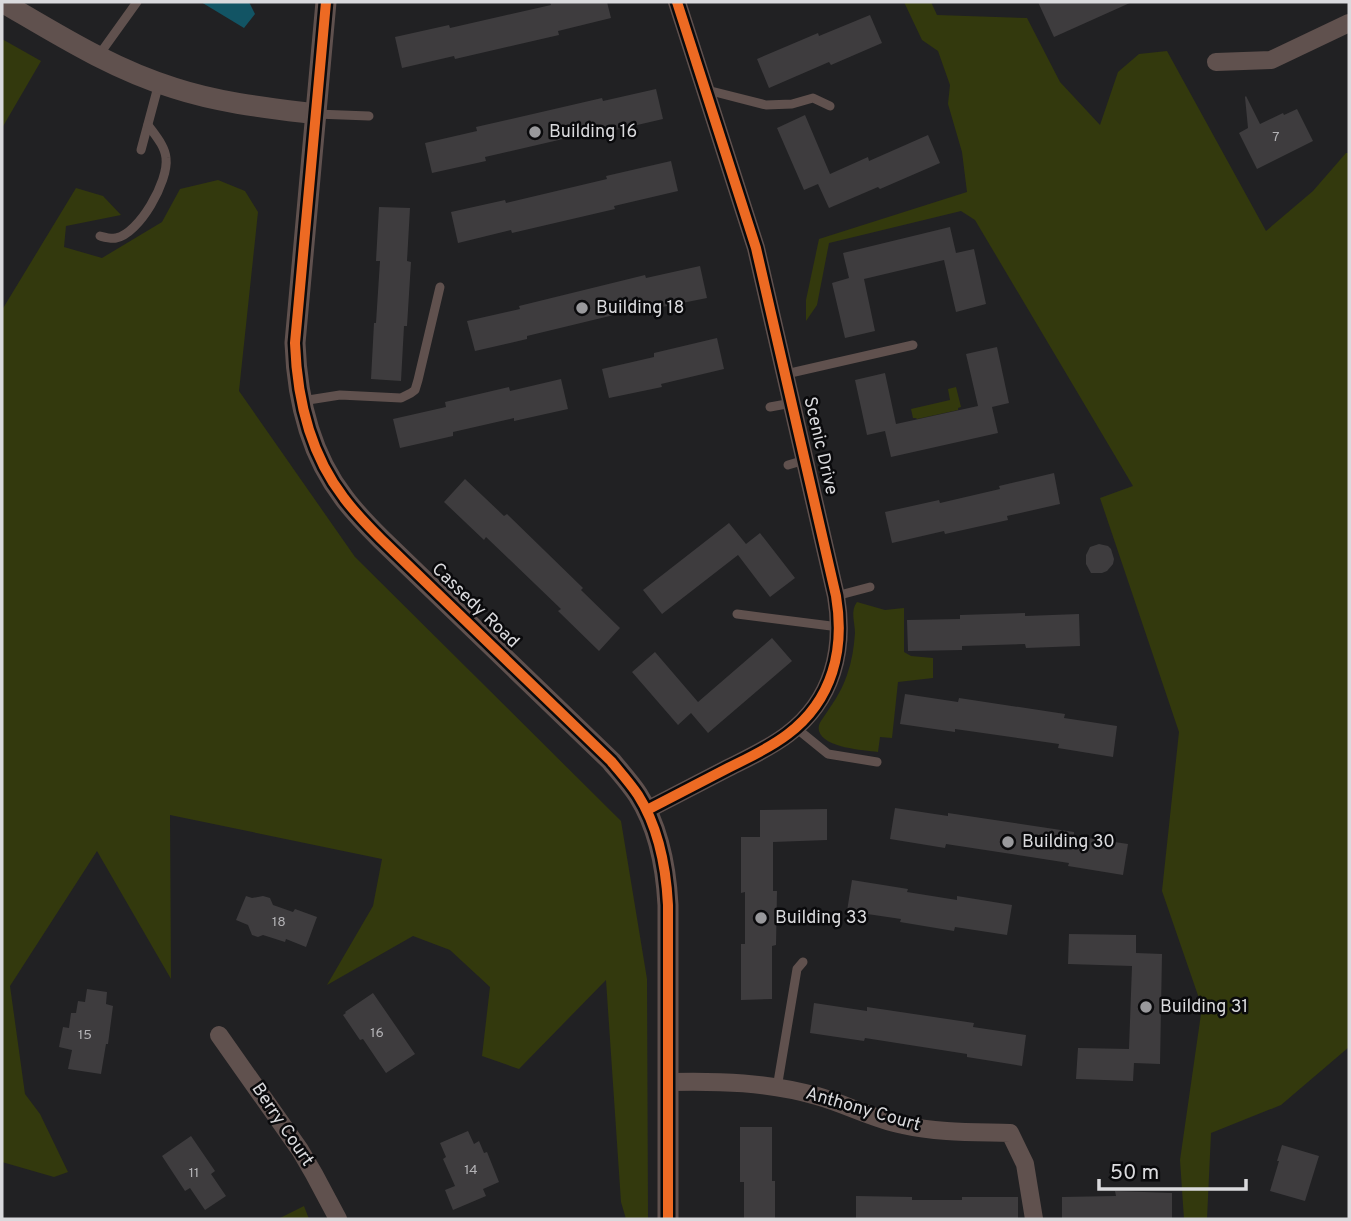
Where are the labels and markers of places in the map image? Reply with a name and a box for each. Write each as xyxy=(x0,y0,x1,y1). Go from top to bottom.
place label: Building 16 xyxy=(549,121,637,144)
marker: Building 16 xyxy=(527,124,543,140)
place label: Building 18 xyxy=(596,297,684,320)
marker: Building 18 xyxy=(574,300,590,316)
place label: Building 30 xyxy=(1022,831,1115,854)
marker: Building 30 xyxy=(1000,834,1016,850)
place label: Building 33 xyxy=(775,907,867,930)
marker: Building 33 xyxy=(753,910,769,926)
place label: Building 31 xyxy=(1160,996,1248,1019)
marker: Building 31 xyxy=(1138,999,1154,1015)

